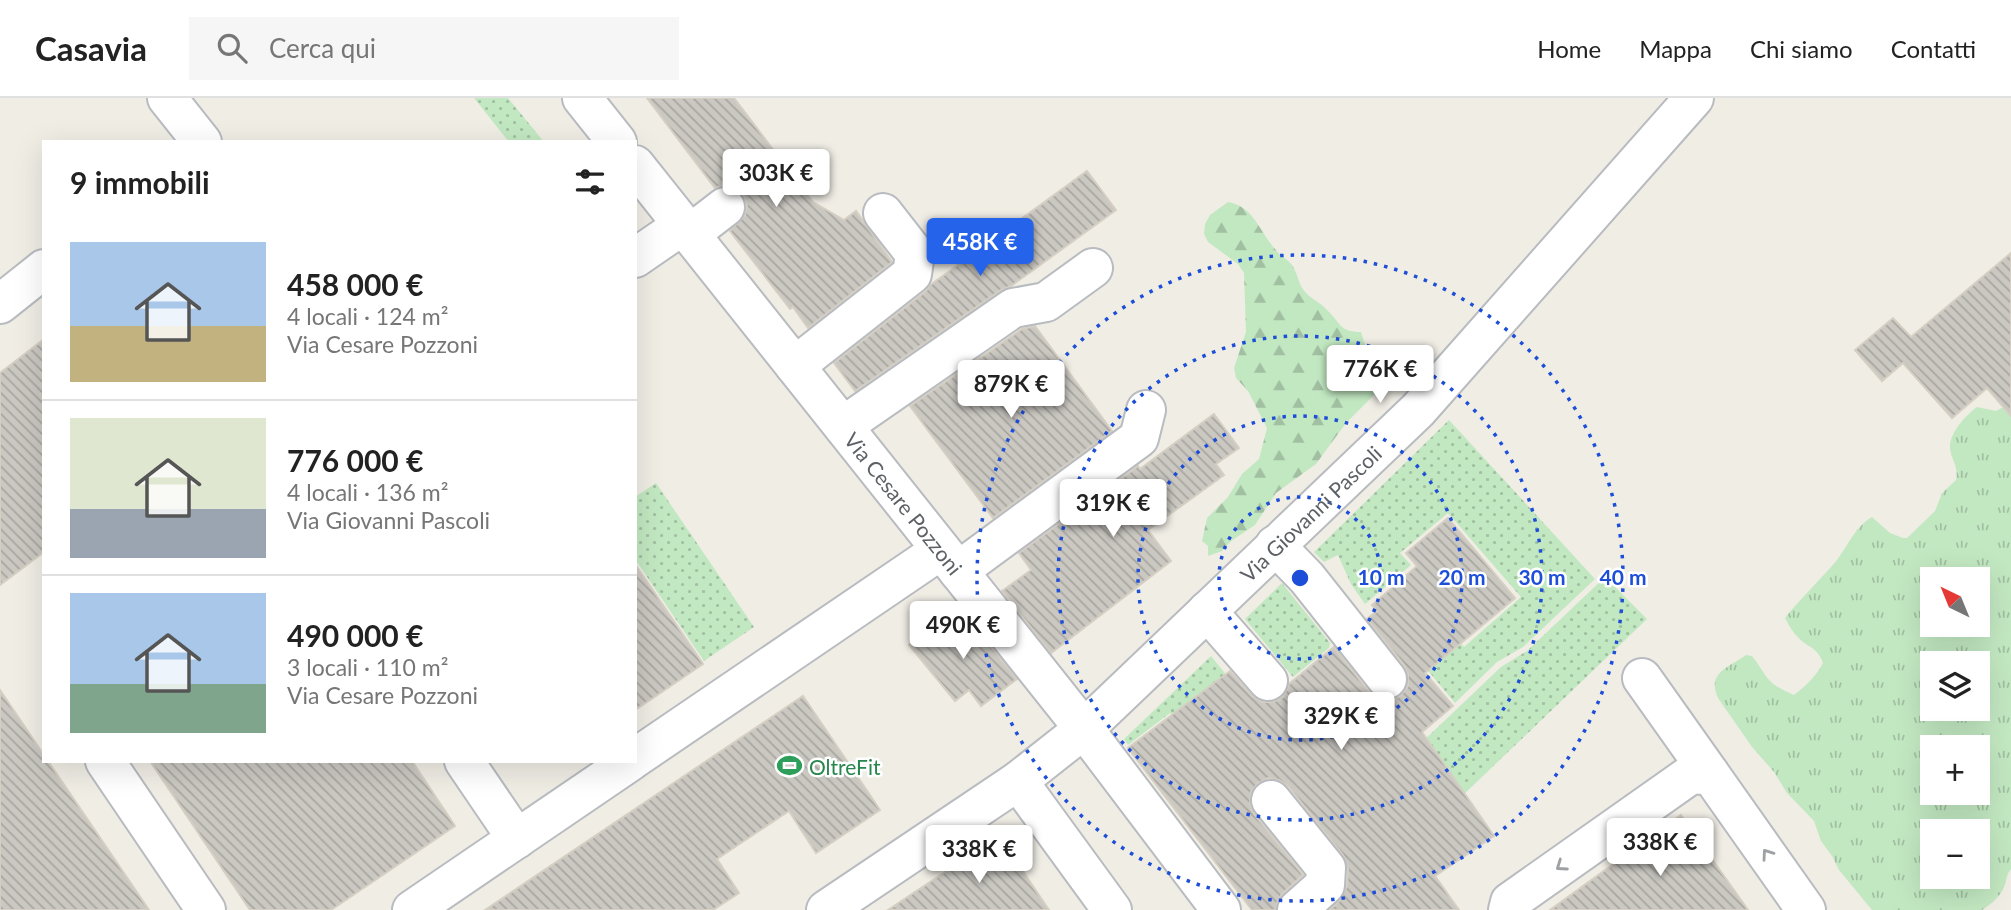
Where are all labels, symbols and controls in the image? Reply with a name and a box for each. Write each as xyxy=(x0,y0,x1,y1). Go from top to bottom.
search box xyxy=(189,17,679,80)
text: Casavia xyxy=(35,28,147,68)
icon: search xyxy=(213,29,251,67)
text: Cerca qui xyxy=(269,32,376,64)
text: Home xyxy=(1537,34,1601,63)
text: Mappa xyxy=(1639,34,1712,63)
text: Chi siamo xyxy=(1750,34,1853,63)
text: Contatti xyxy=(1891,34,1976,63)
pin: 303K € xyxy=(719,150,833,209)
text: 303K € xyxy=(739,158,813,186)
icon: filters xyxy=(571,163,609,201)
text: 9 immobili xyxy=(70,164,210,200)
pin: 458K € xyxy=(923,218,1037,278)
text: 458K € xyxy=(943,227,1017,255)
text: 458 000 € xyxy=(287,266,423,302)
icon: home xyxy=(126,270,210,354)
text: 4 locali · 124 m² xyxy=(287,302,448,330)
text: Via Cesare Pozzoni xyxy=(287,330,478,358)
pin: 776K € xyxy=(1323,345,1437,405)
text: 776K € xyxy=(1343,354,1417,382)
pin: 879K € xyxy=(954,360,1068,420)
text: 879K € xyxy=(974,369,1048,397)
street label: Via Cesare Pozzoni xyxy=(840,427,968,579)
street label: Via Giovanni Pascoli xyxy=(1234,440,1386,586)
text: 776 000 € xyxy=(287,442,423,478)
icon: home xyxy=(126,446,210,530)
text: 4 locali · 136 m² xyxy=(287,478,448,506)
pin: 319K € xyxy=(1056,480,1170,539)
text: 319K € xyxy=(1076,488,1150,516)
text: Via Giovanni Pascoli xyxy=(287,506,490,534)
text: 10 m xyxy=(1357,564,1405,589)
text: 20 m xyxy=(1438,564,1486,589)
text: 30 m xyxy=(1518,564,1566,589)
text: 40 m xyxy=(1599,564,1647,589)
centre of rings xyxy=(1288,566,1312,590)
north arrow xyxy=(1920,567,1990,637)
map controls xyxy=(1920,567,1990,889)
pin: 490K € xyxy=(906,602,1020,661)
text: 490K € xyxy=(926,610,1000,638)
text: 490 000 € xyxy=(287,617,423,653)
icon: home xyxy=(126,621,210,705)
button: layers xyxy=(1920,651,1990,721)
text: 3 locali · 110 m² xyxy=(287,653,448,681)
text: Via Cesare Pozzoni xyxy=(287,681,478,709)
pin: 329K € xyxy=(1284,692,1398,752)
text: 329K € xyxy=(1304,701,1378,729)
button: + xyxy=(1920,735,1990,805)
sports icon: OltreFit xyxy=(775,752,803,780)
place label: OltreFit xyxy=(809,754,881,779)
pin: 338K € xyxy=(1603,818,1717,878)
button: − xyxy=(1920,819,1990,889)
pin: 338K € xyxy=(922,826,1036,885)
text: 338K € xyxy=(1623,827,1697,855)
text: 338K € xyxy=(942,834,1016,862)
one-way arrow xyxy=(1763,849,1775,862)
one-way arrow xyxy=(1556,858,1569,870)

